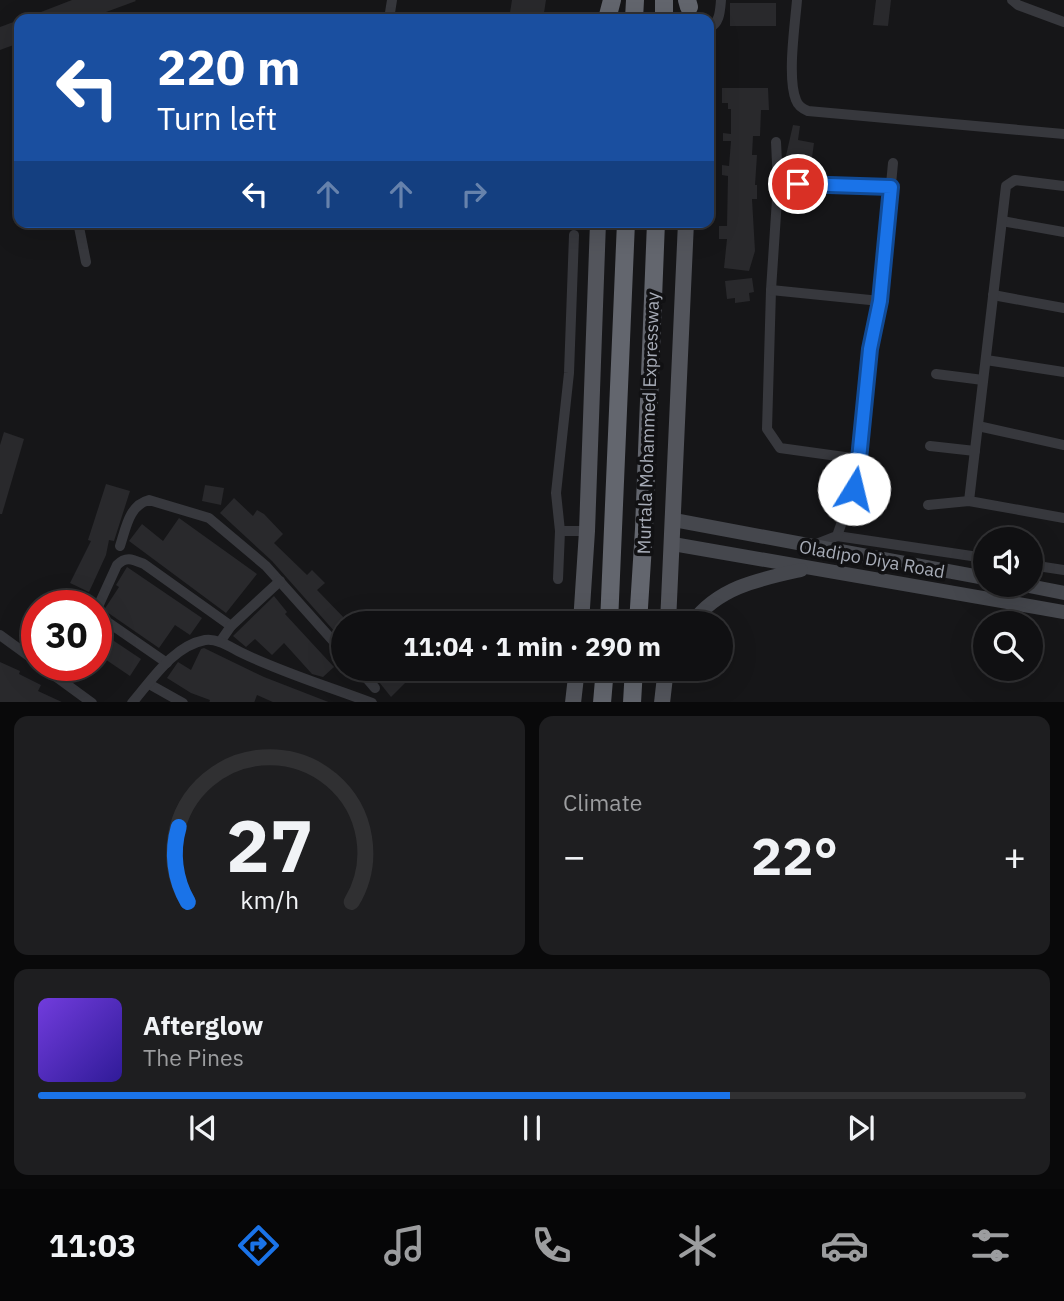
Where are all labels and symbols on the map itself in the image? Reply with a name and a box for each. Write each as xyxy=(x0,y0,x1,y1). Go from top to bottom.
pin xyxy=(768,154,828,214)
street label: Murtala Mohammed Expressway xyxy=(632,291,664,555)
position arrow xyxy=(817,452,891,526)
street label: Oladipo Diya Road xyxy=(797,535,947,583)
speed limit sign: 30 xyxy=(21,590,112,681)

